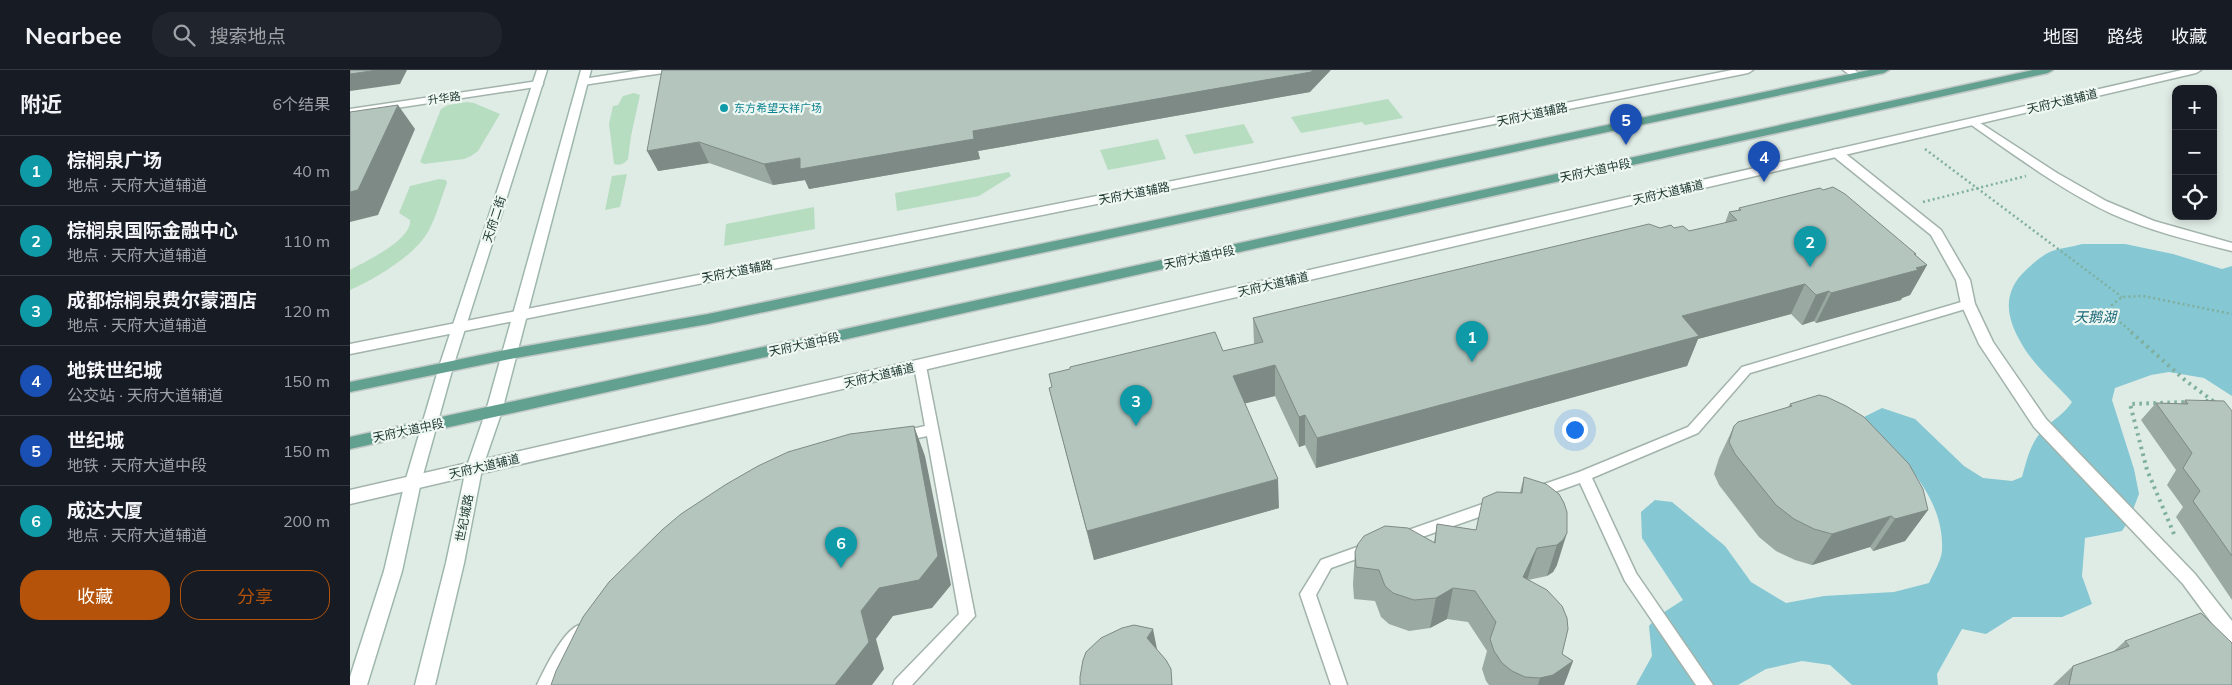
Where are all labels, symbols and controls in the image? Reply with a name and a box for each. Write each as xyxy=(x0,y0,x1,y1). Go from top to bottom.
search box xyxy=(152,12,502,57)
text: Nearbee xyxy=(25,20,122,50)
icon: search xyxy=(170,21,198,49)
text: 搜索地点 xyxy=(210,24,286,48)
text: 地图 xyxy=(2043,25,2079,48)
text: 路线 xyxy=(2107,25,2143,48)
text: 收藏 xyxy=(2171,25,2207,48)
map controls xyxy=(2172,85,2217,220)
button: + xyxy=(2172,85,2217,130)
street label: 天府大道辅道 xyxy=(2025,86,2099,116)
street label: 升华路 xyxy=(427,89,461,107)
text: 附近 xyxy=(20,91,62,117)
text: 6个结果 xyxy=(272,94,330,114)
street label: 天府大道辅路 xyxy=(1495,99,1569,129)
place label: 东方希望天祥广场 xyxy=(734,101,822,115)
marker: 东方希望天祥广场 xyxy=(718,102,730,114)
pin: 5 xyxy=(1610,104,1642,145)
button: − xyxy=(2172,130,2217,175)
pin: 4 xyxy=(1748,141,1780,182)
text: 棕榈泉广场 xyxy=(67,148,162,172)
street label: 天府大道中段 xyxy=(1558,155,1632,185)
text: 1 xyxy=(31,161,41,181)
text: 40 m xyxy=(293,161,330,181)
text: 地点 · 天府大道辅道 xyxy=(67,175,207,195)
button: locate xyxy=(2172,175,2217,220)
street label: 天府大道辅道 xyxy=(1631,177,1705,207)
street label: 天府大道辅路 xyxy=(1097,179,1171,207)
street label: 天府二街 xyxy=(479,194,509,244)
text: 棕榈泉国际金融中心 xyxy=(67,218,238,242)
pin: 2 xyxy=(1794,226,1826,267)
text: 2 xyxy=(31,231,41,251)
text: 110 m xyxy=(283,231,330,251)
street label: 天府大道中段 xyxy=(1162,242,1236,272)
text: 地点 · 天府大道辅道 xyxy=(67,245,207,265)
street label: 天府大道辅路 xyxy=(700,257,774,285)
street label: 天府大道辅道 xyxy=(1236,269,1310,299)
text: 成都棕榈泉费尔蒙酒店 xyxy=(67,288,257,312)
text: 3 xyxy=(31,301,41,321)
text: 120 m xyxy=(283,301,330,321)
water label: 天鹅湖 xyxy=(2074,308,2118,326)
text: 地点 · 天府大道辅道 xyxy=(67,315,207,335)
pin: 1 xyxy=(1456,321,1488,362)
street label: 天府大道中段 xyxy=(767,329,841,359)
text: 地铁世纪城 xyxy=(67,358,162,382)
street label: 天府大道辅道 xyxy=(842,360,916,390)
text: 4 xyxy=(31,371,41,391)
text: 150 m xyxy=(283,371,330,391)
text: 公交站 · 天府大道辅道 xyxy=(67,385,223,405)
pin: 3 xyxy=(1120,385,1152,426)
street label: 天府大道中段 xyxy=(371,415,445,445)
your location xyxy=(1562,417,1588,443)
text: 世纪城 xyxy=(67,428,124,452)
text: 5 xyxy=(31,441,41,461)
text: 150 m xyxy=(283,441,330,461)
street label: 天府大道辅道 xyxy=(447,451,521,481)
text: 地铁 · 天府大道中段 xyxy=(67,455,207,475)
street label: 世纪城路 xyxy=(452,493,476,543)
text: 成达大厦 xyxy=(67,498,143,522)
text: 6 xyxy=(31,511,41,531)
text: 200 m xyxy=(283,511,330,531)
text: 地点 · 天府大道辅道 xyxy=(67,525,207,545)
pin: 6 xyxy=(825,527,857,568)
button: 收藏 xyxy=(20,570,170,620)
button: 分享 xyxy=(180,570,330,620)

